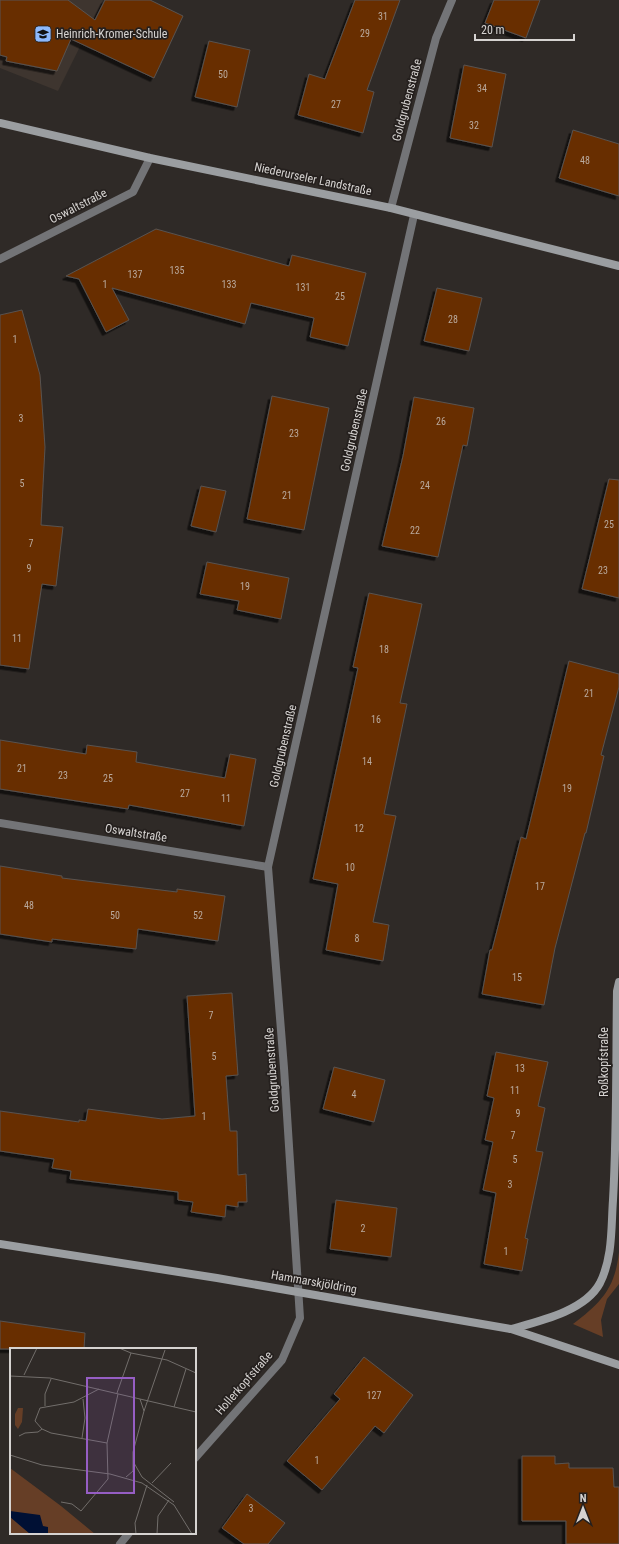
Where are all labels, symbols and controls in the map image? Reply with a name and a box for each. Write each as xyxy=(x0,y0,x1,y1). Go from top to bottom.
house number: 31 xyxy=(378,11,388,22)
scale bar xyxy=(475,16,574,42)
text: 20 m xyxy=(481,23,505,37)
school or university icon: Heinrich-Kromer-Schule xyxy=(33,24,53,44)
place label: Heinrich-Kromer-Schule xyxy=(56,27,168,41)
house number: 29 xyxy=(360,28,370,39)
street label: Goldgrubenstraße xyxy=(389,57,425,143)
house number: 50 xyxy=(218,69,228,80)
house number: 34 xyxy=(477,83,487,94)
house number: 27 xyxy=(331,99,341,110)
house number: 32 xyxy=(469,120,479,131)
house number: 48 xyxy=(580,155,590,166)
street label: Niederurseler Landstraße xyxy=(253,160,373,198)
street label: Oswaltstraße xyxy=(47,185,109,226)
house number: 135 xyxy=(170,265,184,276)
house number: 137 xyxy=(128,269,142,280)
house number: 1 xyxy=(103,279,107,290)
house number: 133 xyxy=(222,279,236,290)
house number: 131 xyxy=(296,282,310,293)
house number: 25 xyxy=(335,291,345,302)
house number: 28 xyxy=(448,314,458,325)
house number: 1 xyxy=(13,334,17,345)
street label: Goldgrubenstraße xyxy=(338,387,370,473)
house number: 3 xyxy=(19,413,24,424)
house number: 26 xyxy=(436,416,446,427)
house number: 23 xyxy=(289,428,299,439)
house number: 5 xyxy=(20,478,25,489)
house number: 24 xyxy=(420,480,430,491)
house number: 21 xyxy=(282,490,292,501)
house number: 25 xyxy=(604,519,614,530)
house number: 22 xyxy=(410,525,420,536)
house number: 7 xyxy=(29,538,34,549)
house number: 9 xyxy=(27,563,32,574)
house number: 23 xyxy=(598,565,608,576)
house number: 19 xyxy=(240,581,250,592)
house number: 11 xyxy=(12,633,22,644)
house number: 18 xyxy=(379,644,389,655)
house number: 21 xyxy=(584,688,594,699)
street label: Goldgrubenstraße xyxy=(267,703,299,789)
house number: 16 xyxy=(371,714,381,725)
house number: 14 xyxy=(362,756,372,767)
house number: 21 xyxy=(17,763,27,774)
house number: 23 xyxy=(58,770,68,781)
house number: 25 xyxy=(103,773,113,784)
house number: 19 xyxy=(562,783,572,794)
house number: 27 xyxy=(180,788,190,799)
house number: 11 xyxy=(221,793,231,804)
street label: Oswaltstraße xyxy=(104,821,168,845)
house number: 12 xyxy=(354,823,364,834)
house number: 10 xyxy=(345,862,355,873)
house number: 17 xyxy=(535,881,545,892)
house number: 48 xyxy=(24,900,34,911)
house number: 50 xyxy=(110,910,120,921)
house number: 52 xyxy=(193,910,203,921)
house number: 8 xyxy=(355,933,360,944)
house number: 15 xyxy=(512,972,522,983)
house number: 7 xyxy=(209,1010,214,1021)
street label: Goldgrubenstraße xyxy=(262,1027,282,1113)
street label: Roßkopfstraße xyxy=(597,1027,611,1097)
house number: 5 xyxy=(212,1051,217,1062)
house number: 13 xyxy=(515,1063,525,1074)
house number: 11 xyxy=(510,1085,520,1096)
house number: 4 xyxy=(352,1089,357,1100)
house number: 9 xyxy=(516,1108,521,1119)
house number: 1 xyxy=(202,1111,206,1122)
house number: 7 xyxy=(511,1130,516,1141)
house number: 5 xyxy=(513,1154,518,1165)
house number: 3 xyxy=(508,1179,513,1190)
house number: 2 xyxy=(361,1223,366,1234)
house number: 1 xyxy=(504,1246,508,1257)
street label: Hammarskjöldring xyxy=(270,1268,358,1296)
inset map xyxy=(10,1348,196,1534)
street label: Hollerkopfstraße xyxy=(213,1348,276,1418)
house number: 127 xyxy=(367,1390,381,1401)
house number: 1 xyxy=(315,1455,319,1466)
north arrow xyxy=(563,1488,603,1528)
text: N xyxy=(580,1492,587,1505)
house number: 3 xyxy=(249,1503,254,1514)

